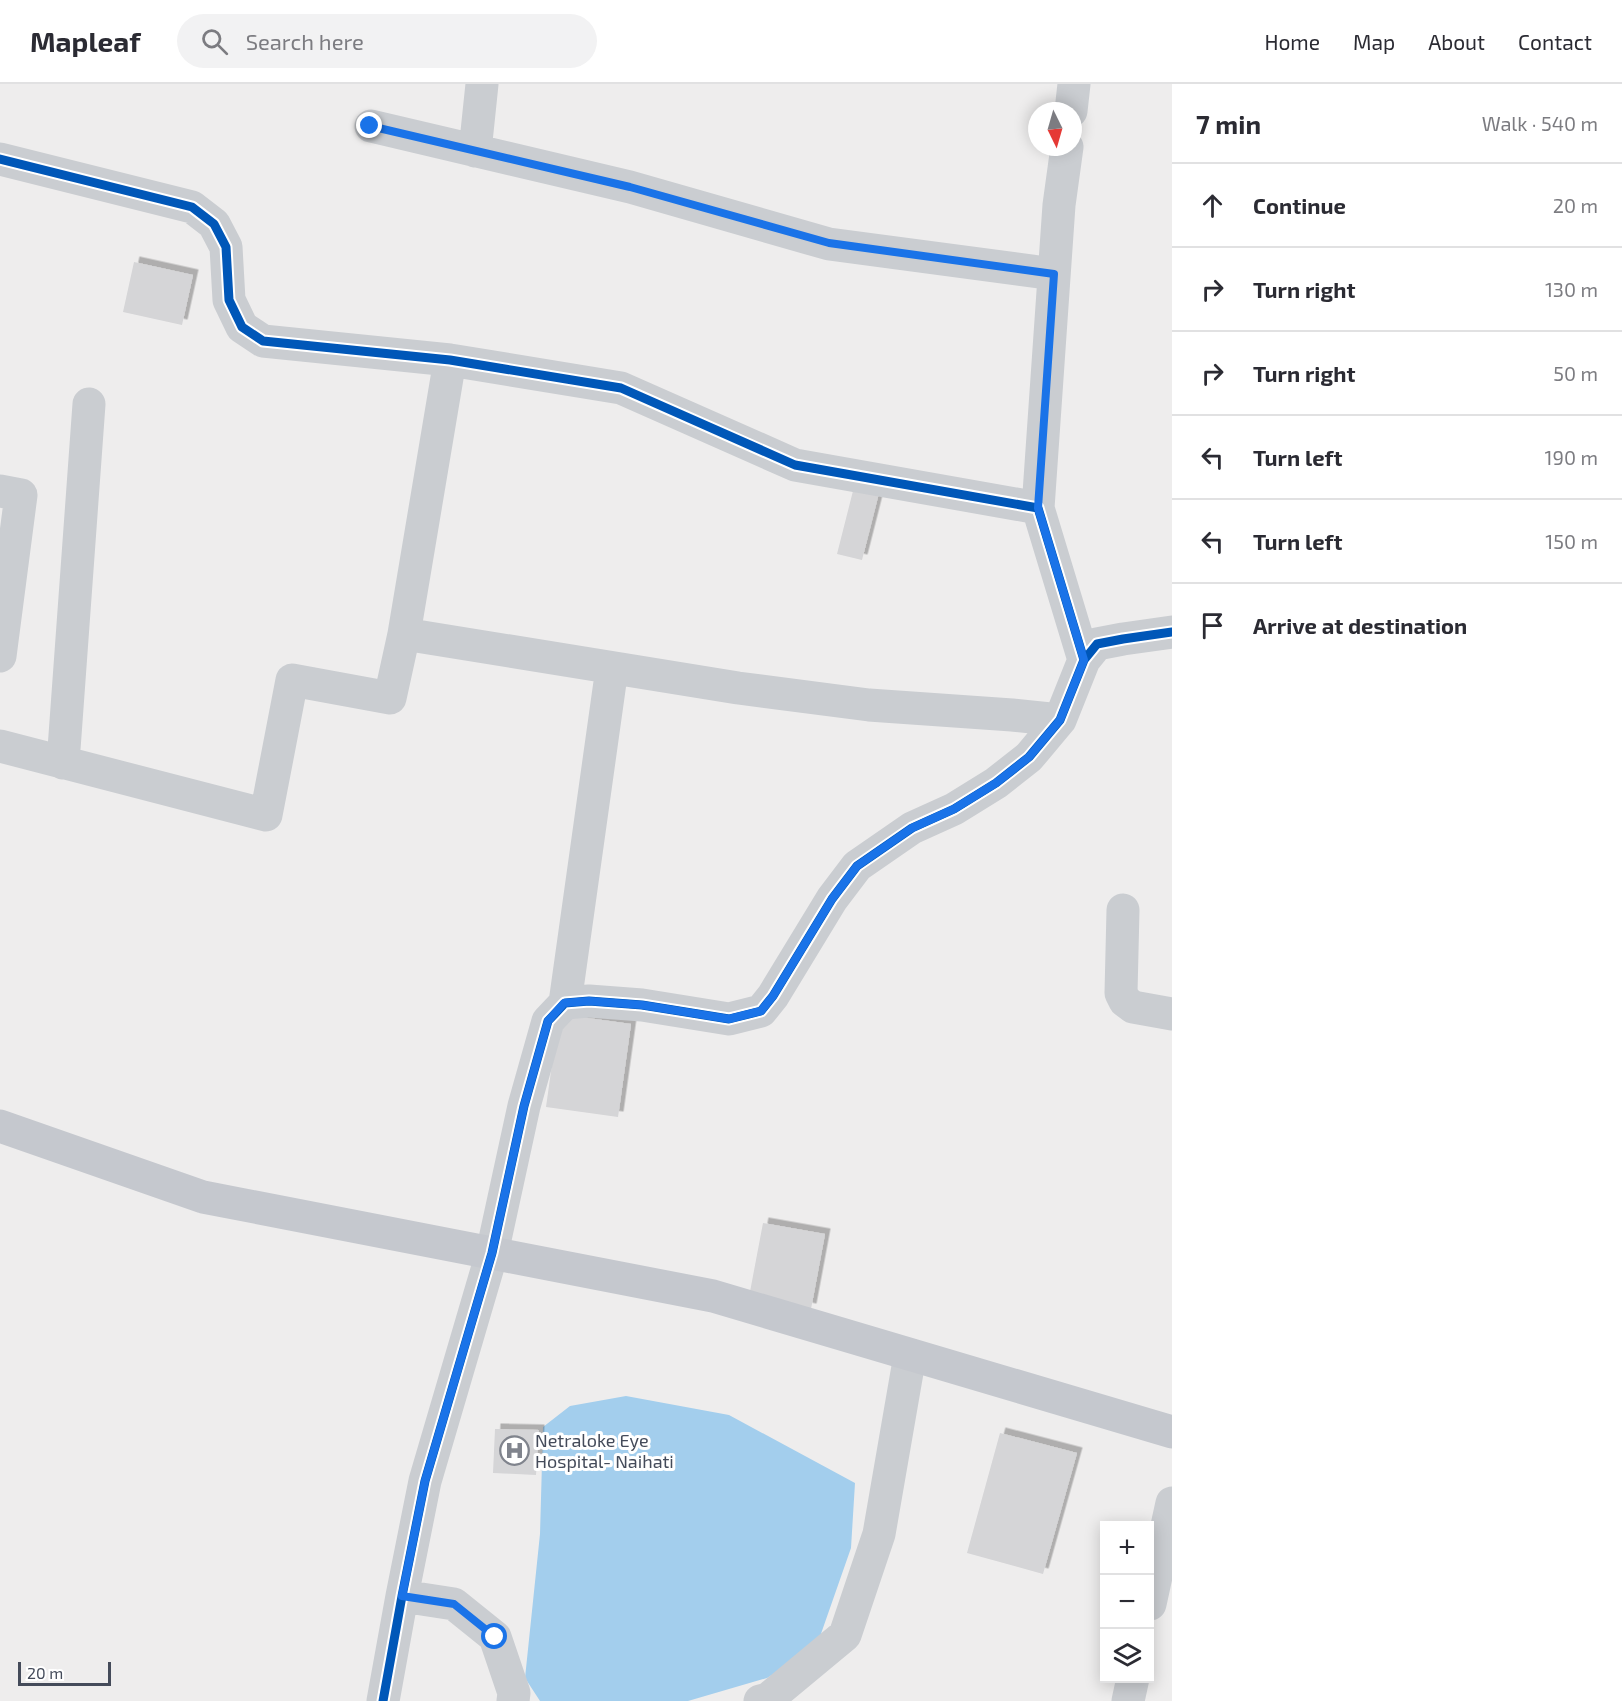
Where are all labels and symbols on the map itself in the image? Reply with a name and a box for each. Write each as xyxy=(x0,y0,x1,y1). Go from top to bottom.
north arrow xyxy=(1028,102,1082,156)
route end xyxy=(356,112,382,138)
place label: Netraloke Eye Hospital- Naihati xyxy=(535,1429,674,1472)
hospital icon: Netraloke Eye Hospital- Naihati xyxy=(498,1434,530,1466)
route start xyxy=(481,1623,507,1649)
scale bar xyxy=(18,1659,111,1686)

